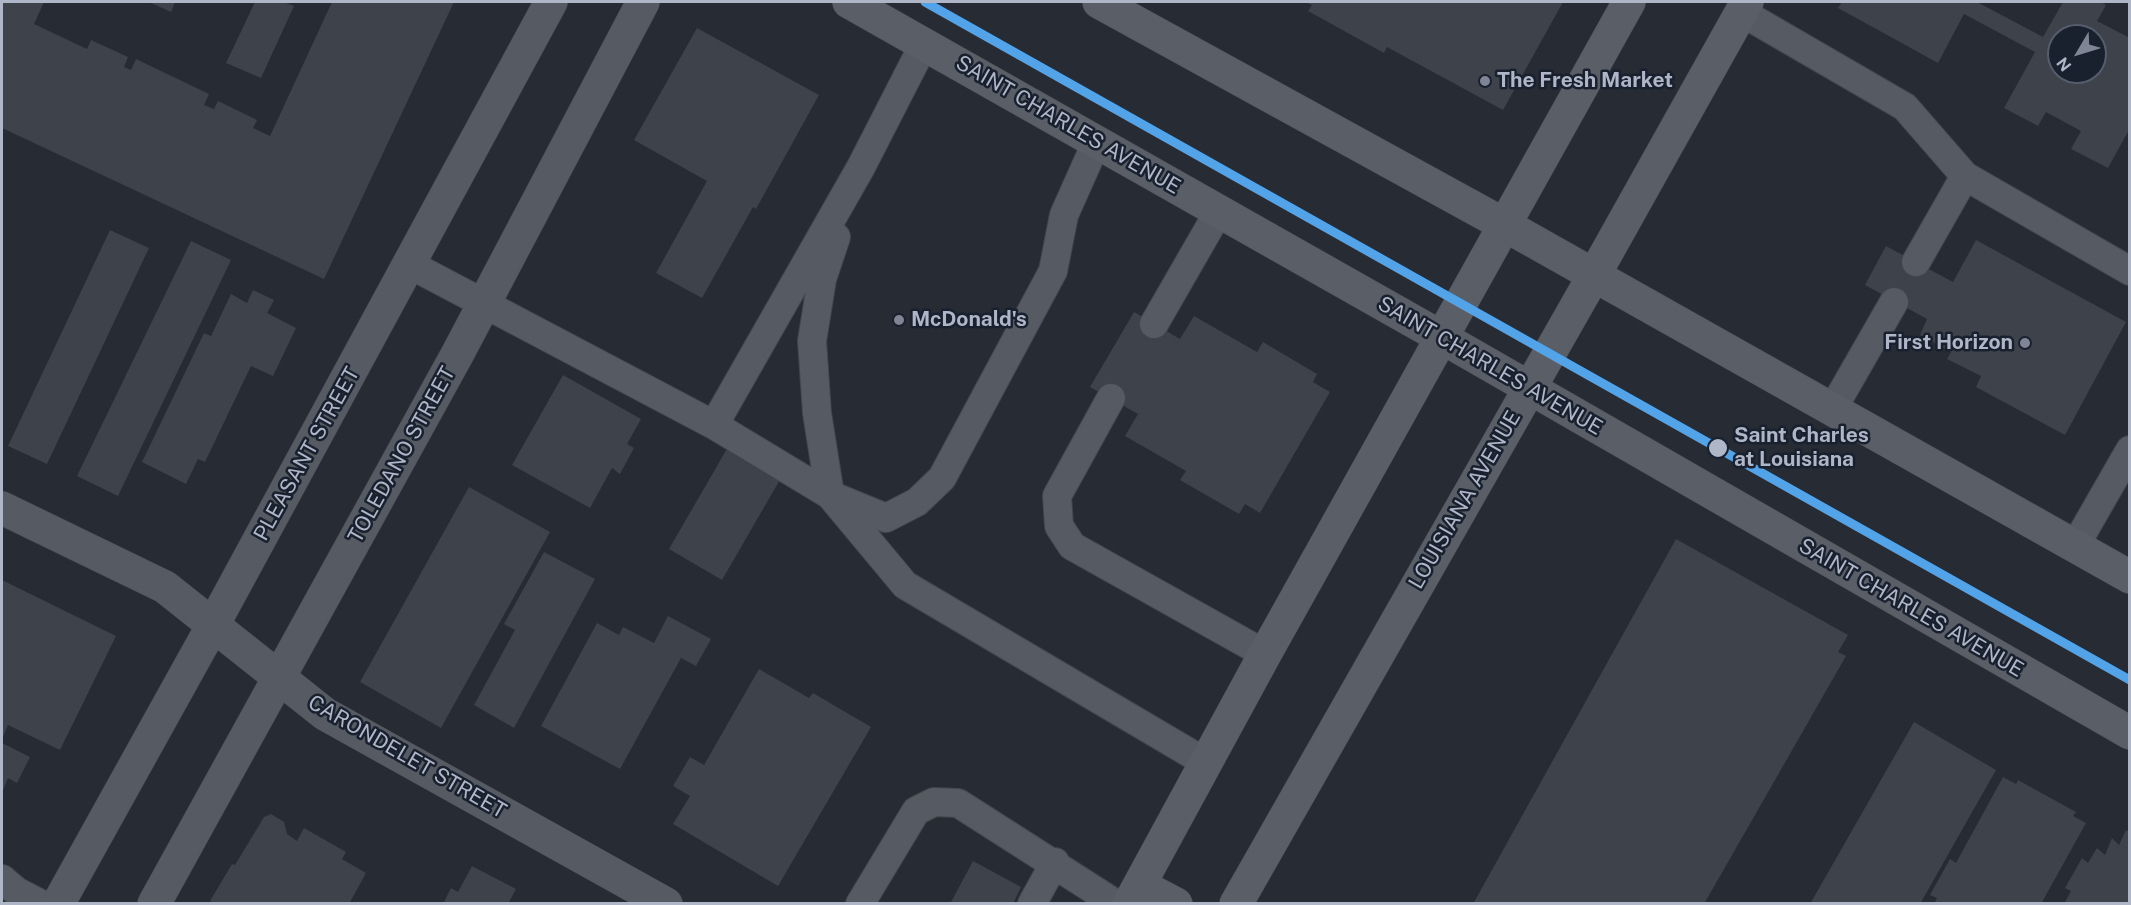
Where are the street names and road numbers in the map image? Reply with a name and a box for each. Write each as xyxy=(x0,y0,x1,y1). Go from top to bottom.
street label: SAINT CHARLES AVENUE xyxy=(951,50,1185,200)
street label: SAINT CHARLES AVENUE xyxy=(1373,291,1607,441)
street label: TOLEDANO STREET xyxy=(343,362,461,548)
street label: PLEASANT STREET xyxy=(249,363,365,545)
street label: LOUISIANA AVENUE xyxy=(1404,406,1526,594)
street label: SAINT CHARLES AVENUE xyxy=(1794,533,2028,683)
street label: CARONDELET STREET xyxy=(303,690,511,824)

